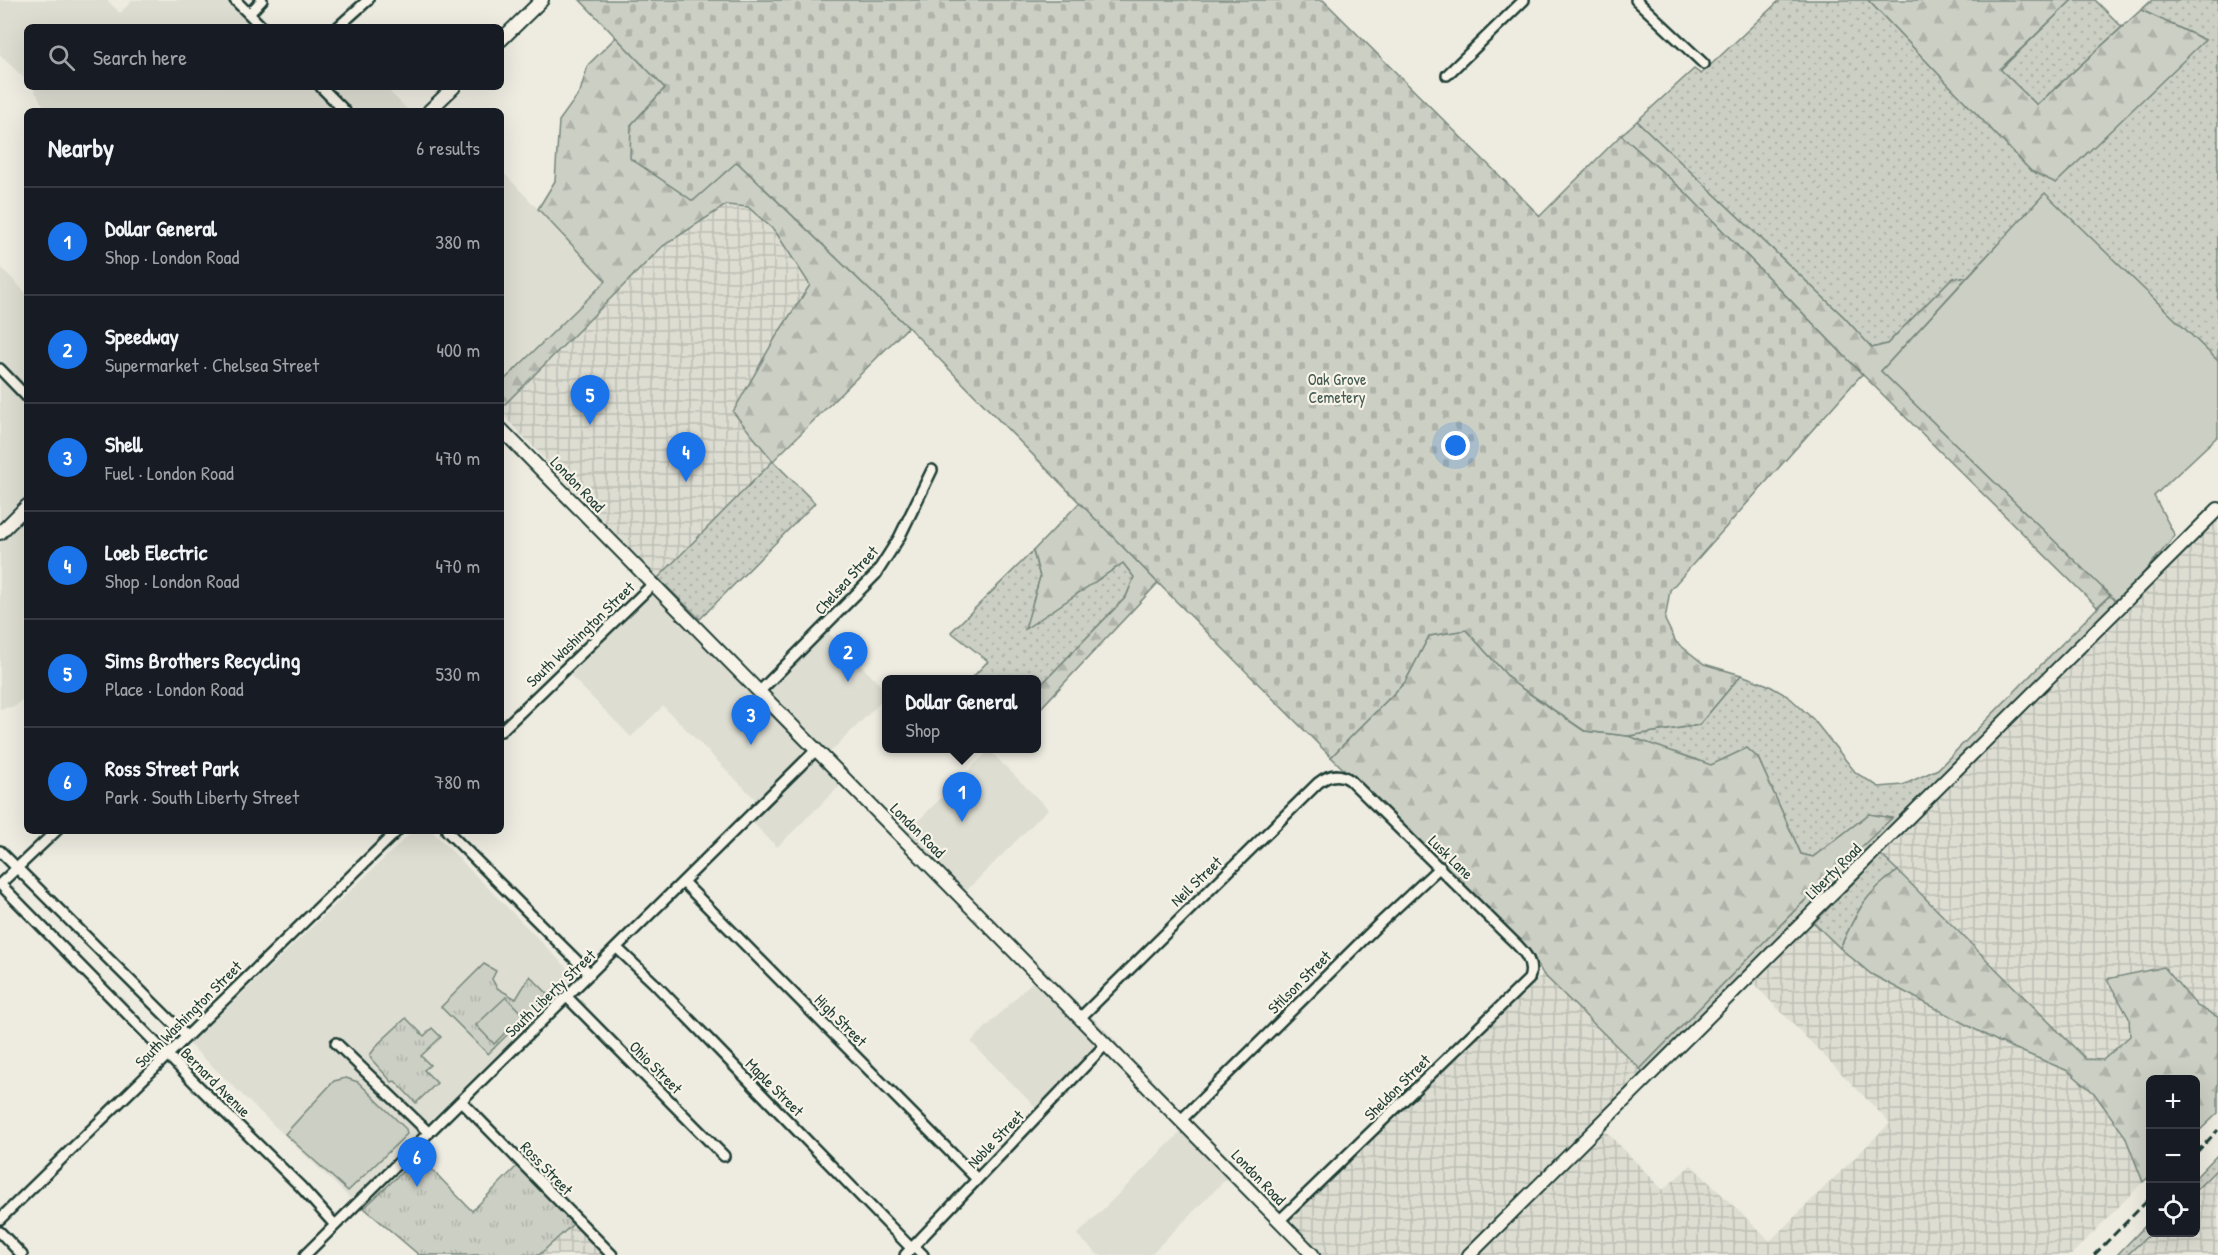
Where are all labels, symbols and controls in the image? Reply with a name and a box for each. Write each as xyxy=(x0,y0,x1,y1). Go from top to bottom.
search box xyxy=(24,24,504,90)
icon: search xyxy=(45,41,78,74)
text: Search here xyxy=(93,42,187,72)
text: Nearby xyxy=(48,130,114,165)
text: 6 results xyxy=(416,134,480,161)
text: Dollar General xyxy=(105,213,217,243)
text: 1 xyxy=(64,228,71,255)
text: 380 m xyxy=(435,228,480,255)
text: Shop · London Road xyxy=(105,243,239,270)
text: Speedway xyxy=(105,321,179,351)
text: 2 xyxy=(63,336,72,363)
text: 400 m xyxy=(436,336,480,363)
text: Supermarket · Chelsea Street xyxy=(105,351,319,378)
park label: Oak Grove Cemetery xyxy=(1308,368,1367,408)
pin: 5 xyxy=(570,376,610,425)
text: Shell xyxy=(105,429,143,459)
your location xyxy=(1441,431,1470,460)
pin: 4 xyxy=(666,432,706,482)
text: 3 xyxy=(63,444,72,471)
text: 470 m xyxy=(435,444,480,471)
street label: London Road xyxy=(546,451,610,517)
text: Fuel · London Road xyxy=(105,459,234,486)
text: Loeb Electric xyxy=(105,537,207,567)
street label: Chelsea Street xyxy=(809,540,883,619)
text: 4 xyxy=(64,552,71,579)
text: 470 m xyxy=(435,552,480,579)
text: Shop · London Road xyxy=(105,567,239,594)
street label: South Washington Street xyxy=(521,576,639,692)
pin: 2 xyxy=(828,632,868,682)
text: Sims Brothers Recycling xyxy=(105,645,300,675)
text: 5 xyxy=(63,660,72,687)
text: 530 m xyxy=(435,660,480,687)
text: Place · London Road xyxy=(105,675,244,702)
popup xyxy=(882,675,1041,753)
text: Dollar General xyxy=(906,686,1017,716)
pin: 3 xyxy=(732,696,771,745)
text: Shop xyxy=(906,716,940,743)
text: Ross Street Park xyxy=(105,753,239,783)
text: 6 xyxy=(64,768,71,795)
text: 780 m xyxy=(434,768,480,795)
pin: 1 xyxy=(942,772,982,822)
text: Park · South Liberty Street xyxy=(105,783,299,810)
street label: London Road xyxy=(886,798,950,862)
street label: Lusk Lane xyxy=(1424,830,1479,884)
street label: Liberty Road xyxy=(1800,838,1866,904)
street label: Neil Street xyxy=(1165,851,1227,911)
street label: South Liberty Street xyxy=(500,944,600,1042)
street label: Stilson Street xyxy=(1262,945,1336,1019)
street label: South Washington Street xyxy=(130,955,247,1072)
street label: High Street xyxy=(810,989,872,1051)
street label: Ohio Street xyxy=(625,1036,688,1099)
street label: Bernard Avenue xyxy=(176,1042,256,1122)
street label: Sheldon Street xyxy=(1359,1049,1435,1125)
street label: Maple Street xyxy=(741,1053,809,1121)
map controls xyxy=(2146,1075,2200,1237)
button: + xyxy=(2146,1075,2200,1129)
street label: Noble Street xyxy=(962,1105,1029,1173)
button: − xyxy=(2146,1129,2200,1183)
street label: Ross Street xyxy=(516,1136,579,1200)
pin: 6 xyxy=(398,1138,436,1187)
street label: London Road xyxy=(1227,1144,1291,1210)
button: locate xyxy=(2146,1183,2200,1237)

